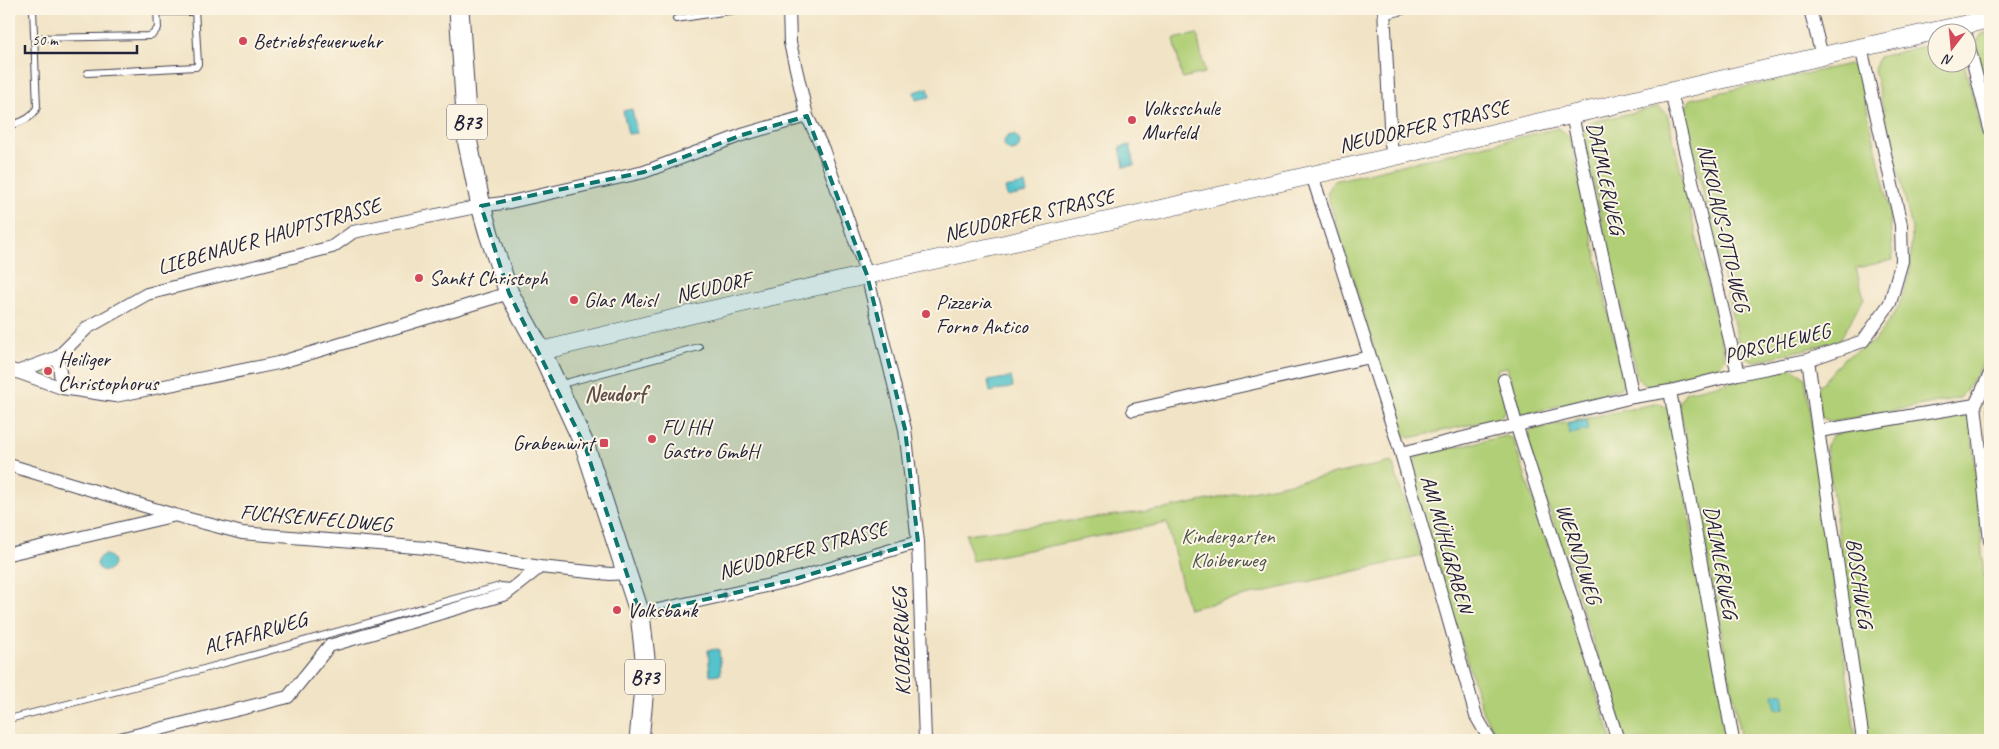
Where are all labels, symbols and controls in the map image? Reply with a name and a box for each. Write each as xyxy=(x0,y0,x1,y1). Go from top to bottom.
scale bar xyxy=(25,22,138,54)
north arrow xyxy=(1926,22,1976,72)
place label: Betriebsfeuerwehr xyxy=(253,28,384,54)
text: 50 m xyxy=(32,31,59,50)
marker: Betriebsfeuerwehr xyxy=(237,35,249,47)
text: N xyxy=(1940,50,1955,69)
street label: NEUDORFER STRASSE xyxy=(1336,93,1514,158)
place label: Volksschule Murfeld xyxy=(1142,95,1221,145)
road number: B73 xyxy=(447,104,487,140)
marker: Volksschule Murfeld xyxy=(1126,114,1138,126)
street label: DAIMLERWEG xyxy=(1581,120,1631,240)
street label: NIKOLAUS-OTTO-WEG xyxy=(1692,142,1756,316)
street label: NEUDORFER STRASSE xyxy=(941,182,1119,247)
street label: LIEBENAUER HAUPTSTRASSE xyxy=(154,191,386,280)
place label: Sankt Christoph xyxy=(429,265,548,291)
street label: NEUDORF xyxy=(673,265,757,308)
marker: Sankt Christoph xyxy=(413,272,425,284)
place label: Glas Meisl xyxy=(584,287,659,313)
place label: Pizzeria Forno Antico xyxy=(936,289,1029,339)
marker: Glas Meisl xyxy=(568,294,580,306)
marker: Pizzeria Forno Antico xyxy=(920,308,932,320)
street label: PORSCHEWEG xyxy=(1721,317,1835,369)
place label: Heiliger Christophorus xyxy=(58,346,160,396)
marker: Heiliger Christophorus xyxy=(42,365,54,377)
district label: Neudorf xyxy=(585,380,651,408)
place label: FU HH Gastro GmbH xyxy=(662,414,762,464)
place label: Grabenwirt xyxy=(512,430,597,456)
marker: FU HH Gastro GmbH xyxy=(646,433,658,445)
marker: Grabenwirt xyxy=(598,437,610,449)
street label: AM MÜHLGRABEN xyxy=(1415,472,1480,619)
street label: FUCHSENFELDWEG xyxy=(239,498,396,538)
street label: WERNDLWEG xyxy=(1551,501,1608,610)
street label: DAIMLERWEG xyxy=(1698,504,1744,624)
street label: NEUDORFER STRASSE xyxy=(715,514,893,585)
park label: Kindergarten Kloiberweg xyxy=(1181,523,1275,573)
street label: BOSCHWEG xyxy=(1841,537,1880,633)
one-way arrow xyxy=(872,549,887,557)
street label: KLOIBERWEG xyxy=(886,584,916,696)
one-way arrow xyxy=(715,592,730,600)
place label: Volksbank xyxy=(627,597,698,623)
marker: Volksbank xyxy=(611,604,623,616)
street label: ALFAFARWEG xyxy=(200,605,313,660)
road number: B73 xyxy=(625,660,665,694)

